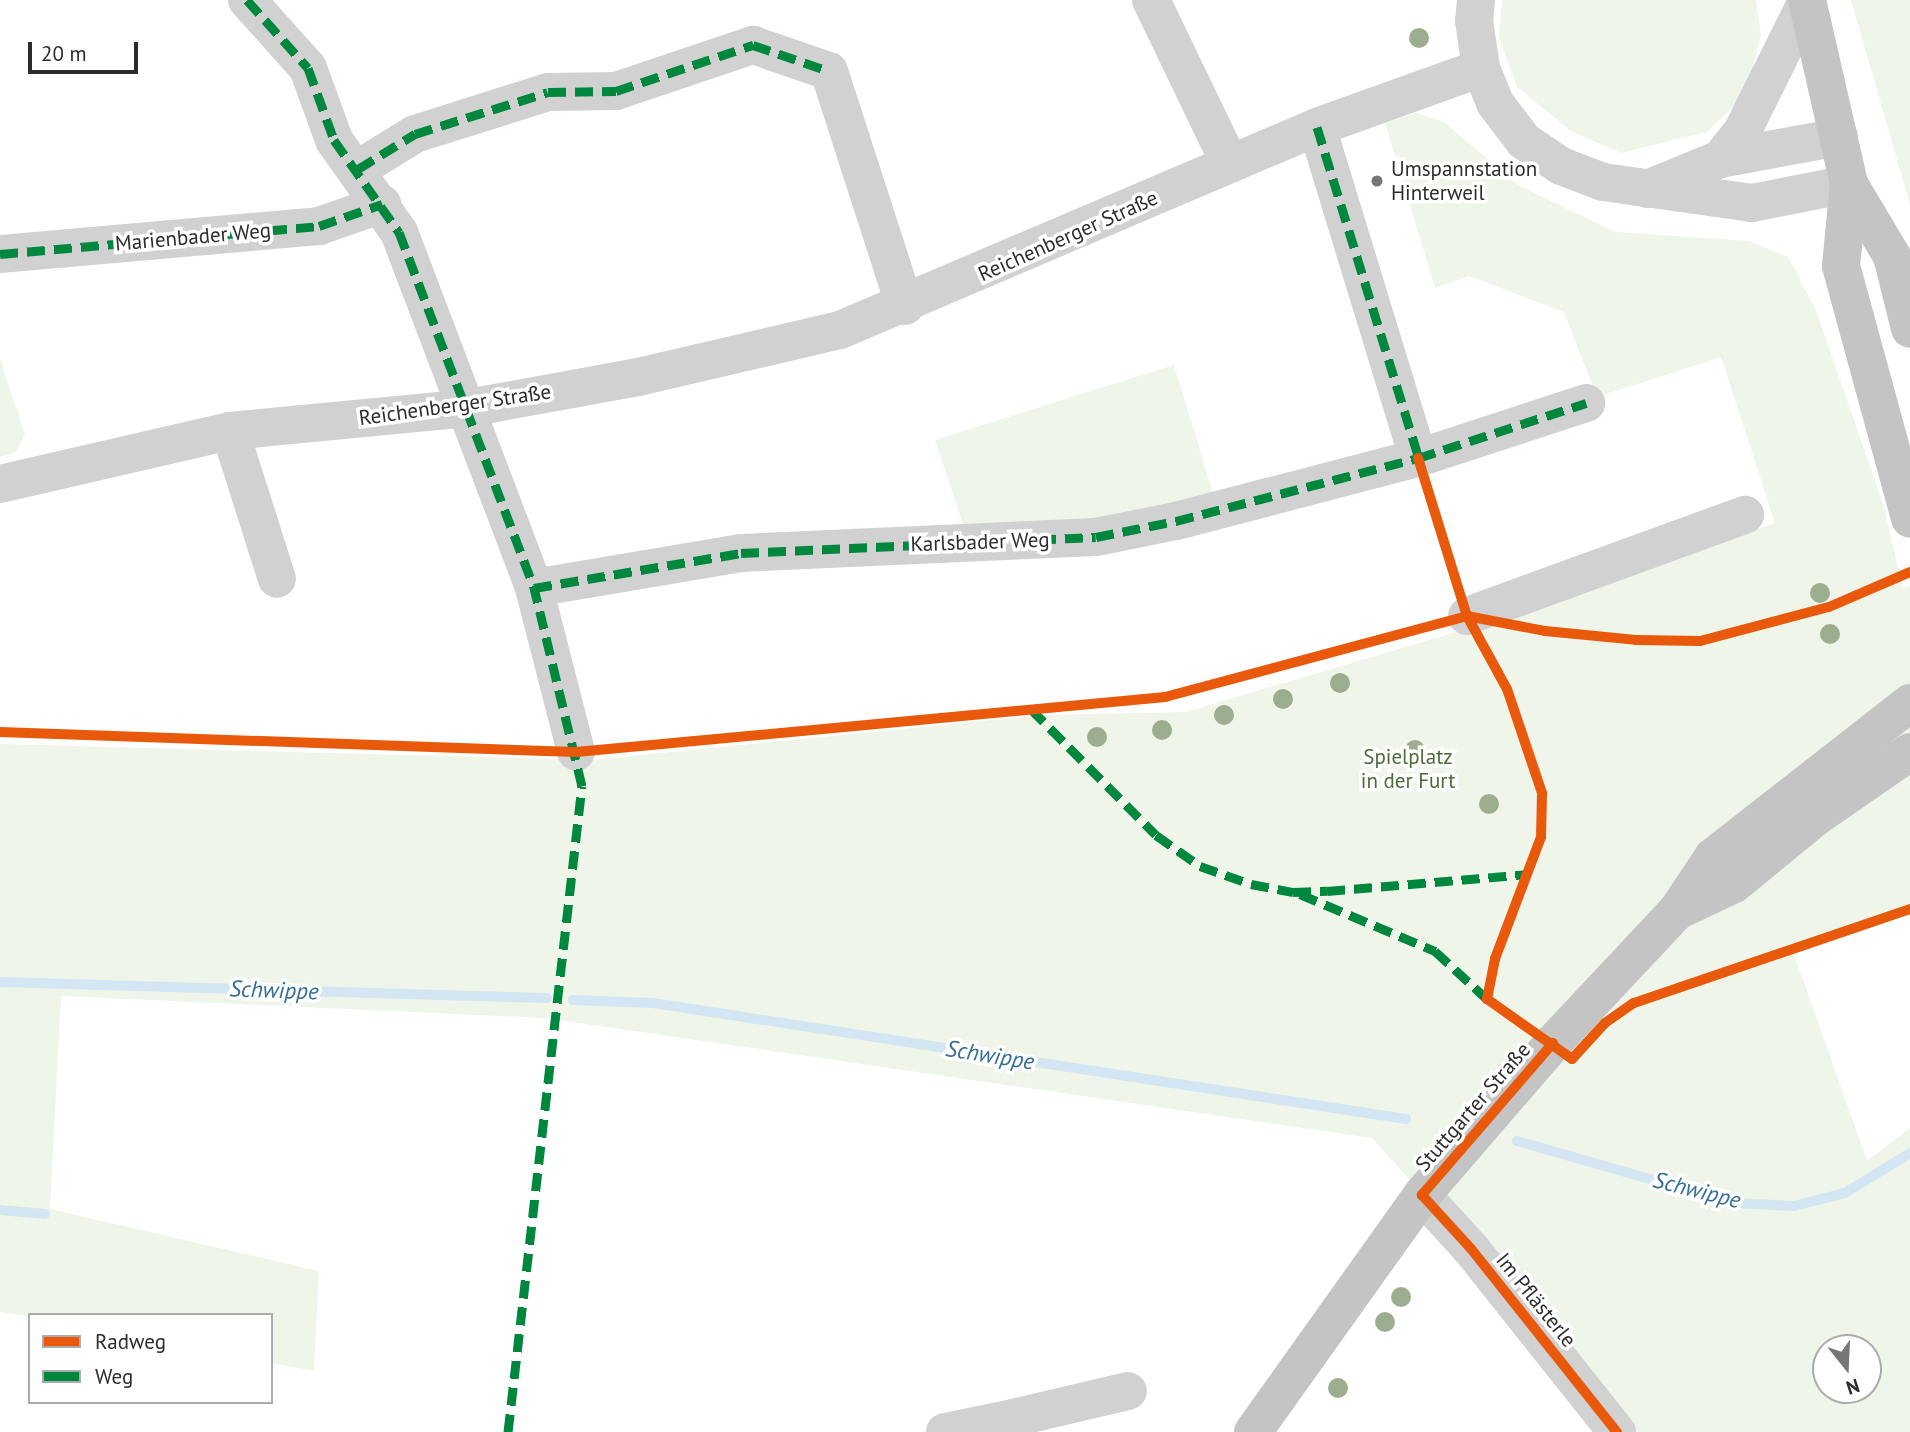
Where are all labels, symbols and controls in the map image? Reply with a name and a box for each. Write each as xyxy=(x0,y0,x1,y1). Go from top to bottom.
scale bar xyxy=(32,28,142,72)
text: 20 m xyxy=(41,40,87,67)
place label: Umspannstation Hinterweil xyxy=(1391,156,1537,206)
marker: Umspannstation Hinterweil xyxy=(1369,173,1385,189)
street label: Reichenberger Straße xyxy=(974,185,1162,287)
street label: Marienbader Weg xyxy=(114,218,272,256)
street label: Reichenberger Straße xyxy=(357,379,553,431)
street label: Karlsbader Weg xyxy=(910,527,1050,557)
park label: Spielplatz in der Furt xyxy=(1361,744,1455,794)
water label: Schwippe xyxy=(229,975,319,1005)
water label: Schwippe xyxy=(944,1034,1036,1076)
street label: Stuttgarter Straße xyxy=(1410,1037,1536,1177)
water label: Schwippe xyxy=(1650,1166,1744,1214)
street label: Im Pflästerle xyxy=(1490,1248,1582,1352)
legend xyxy=(28,1313,273,1404)
text: Radweg xyxy=(95,1328,166,1355)
north arrow xyxy=(1812,1334,1882,1404)
text: Weg xyxy=(95,1363,133,1390)
text: N xyxy=(1843,1374,1863,1400)

